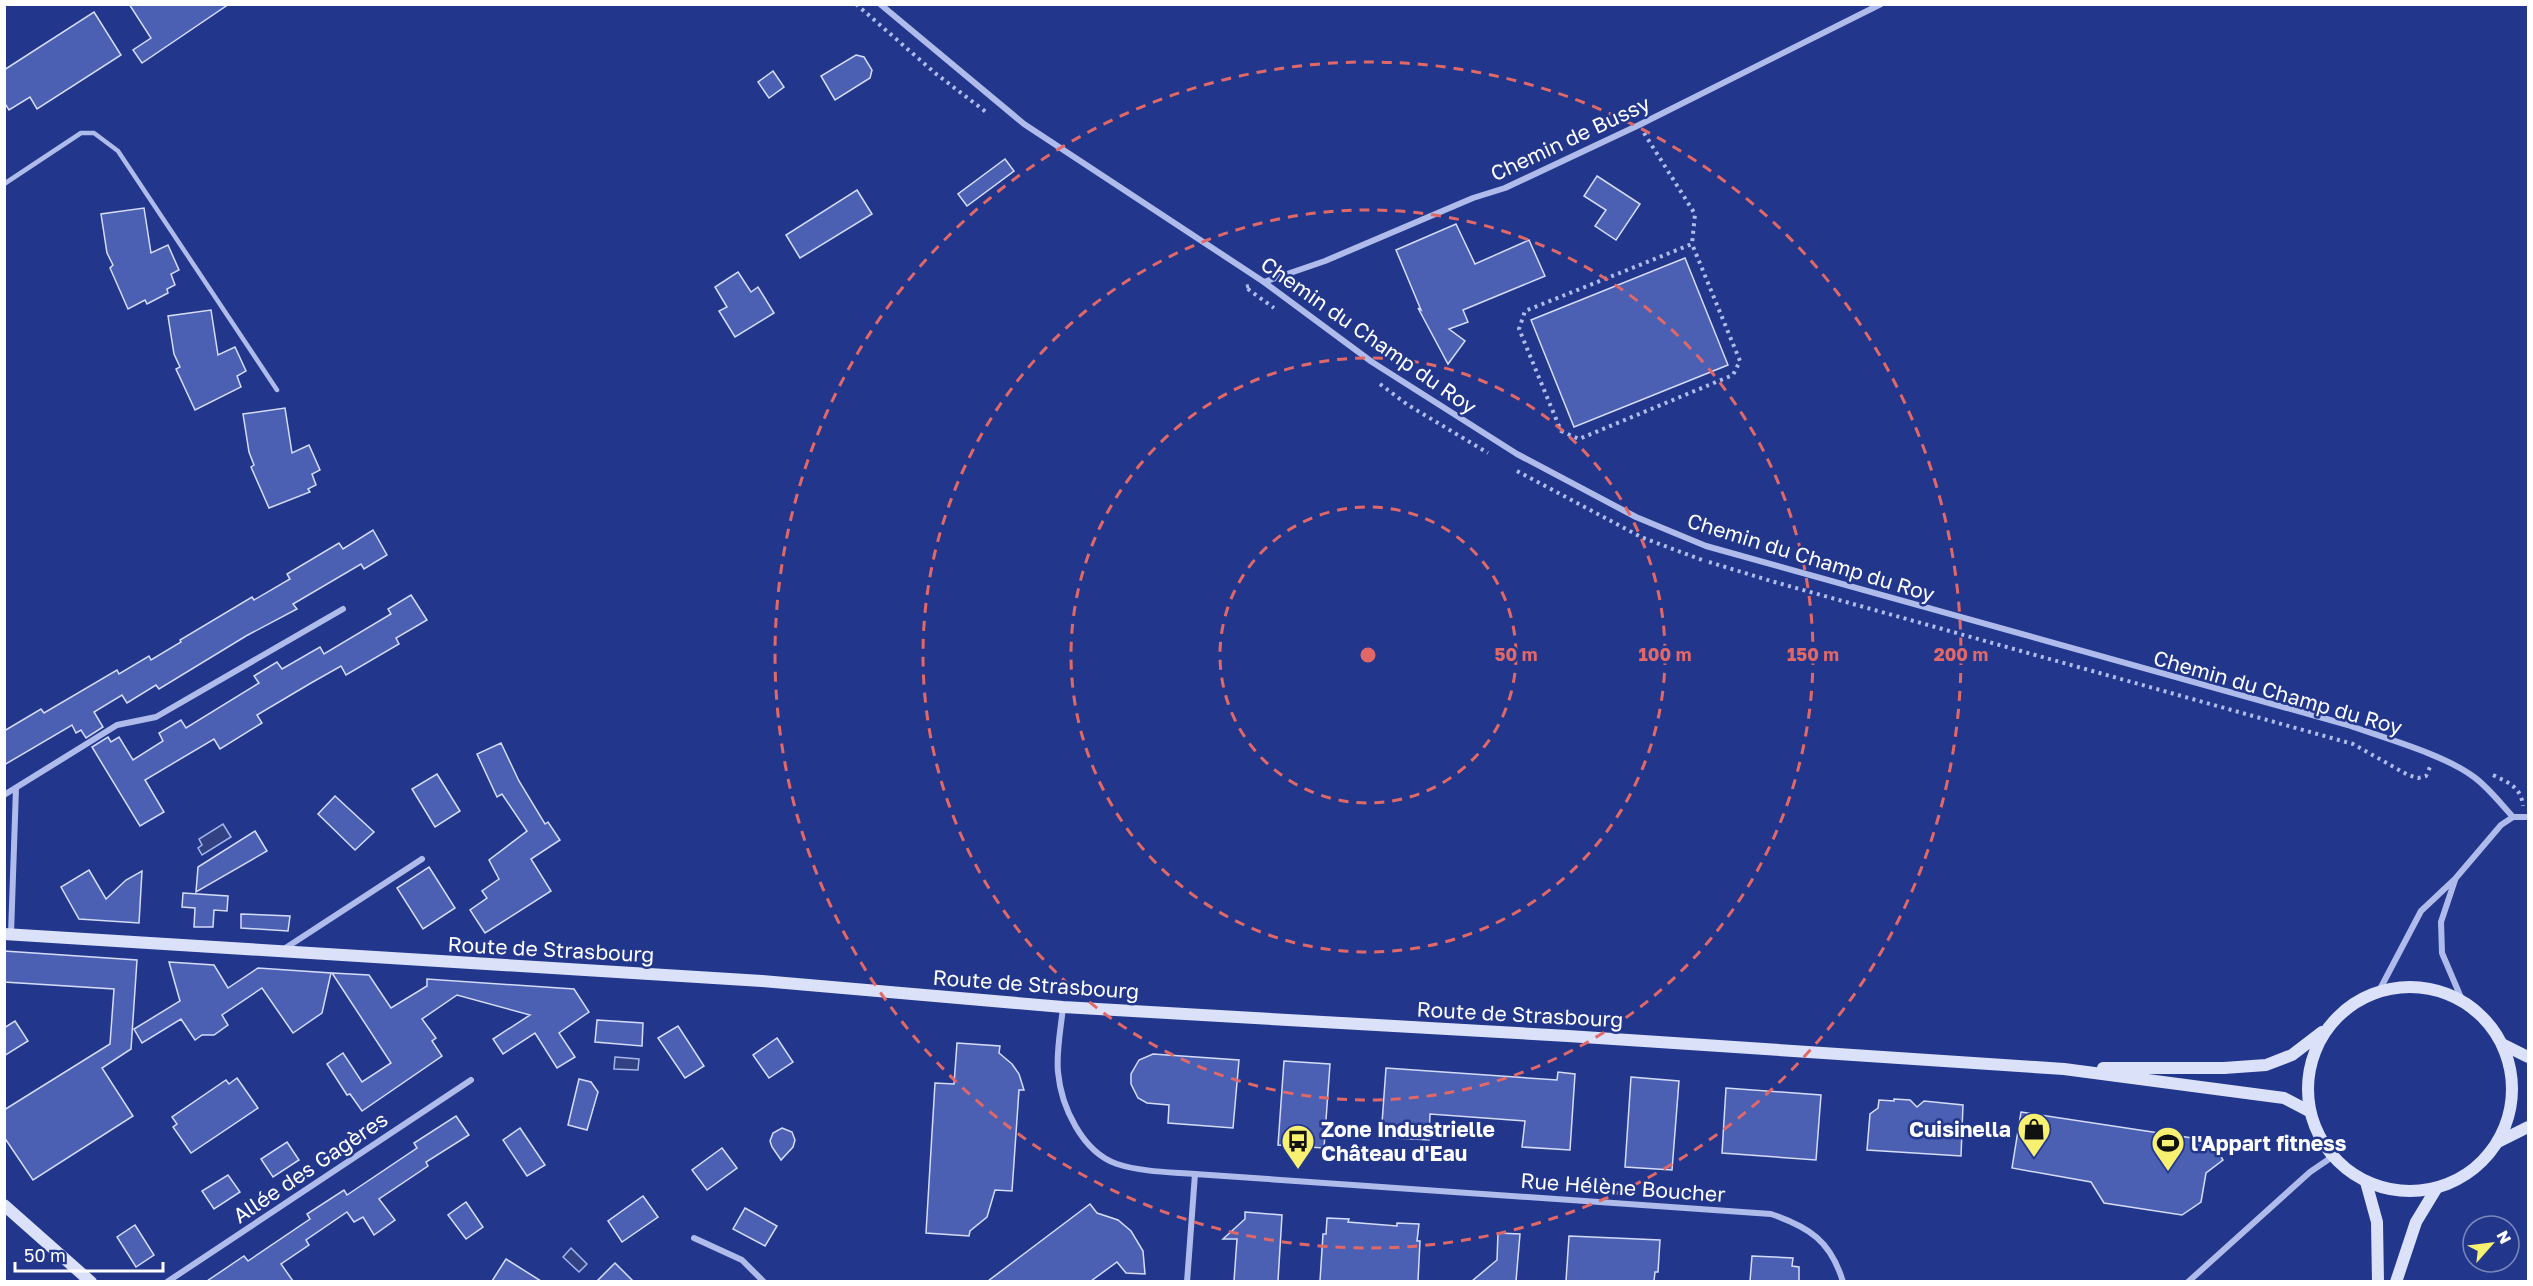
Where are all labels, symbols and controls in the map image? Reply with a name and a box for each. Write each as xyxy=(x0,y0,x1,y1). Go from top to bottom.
street label: Chemin de Bussy xyxy=(1486,90,1654,186)
street label: Chemin du Champ du Roy xyxy=(1256,251,1482,420)
street label: Chemin du Champ du Roy xyxy=(1684,507,1938,607)
text: 50 m xyxy=(1495,643,1537,665)
text: 100 m xyxy=(1639,643,1691,665)
text: 150 m xyxy=(1787,643,1839,665)
text: 200 m xyxy=(1934,643,1988,665)
street label: Chemin du Champ du Roy xyxy=(2151,644,2405,740)
centre of rings xyxy=(1358,645,1378,665)
street label: Route de Strasbourg xyxy=(447,931,655,967)
street label: Route de Strasbourg xyxy=(932,964,1140,1004)
street label: Route de Strasbourg xyxy=(1416,996,1624,1032)
street label: Allée des Gagères xyxy=(228,1106,392,1228)
shop icon: Cuisinella xyxy=(2016,1111,2052,1158)
place label: Zone Industrielle Château d'Eau xyxy=(1321,1116,1495,1166)
place label: Cuisinella xyxy=(1909,1116,2011,1142)
bus stop icon: Zone Industrielle Château d'Eau xyxy=(1280,1123,1316,1170)
sports icon: l'Appart fitness xyxy=(2150,1125,2186,1172)
place label: l'Appart fitness xyxy=(2191,1130,2347,1156)
street label: Rue Hélène Boucher xyxy=(1520,1167,1726,1207)
north arrow xyxy=(2461,1214,2521,1274)
text: N xyxy=(2493,1227,2516,1247)
scale bar xyxy=(15,1235,164,1273)
text: 50 m xyxy=(24,1244,66,1266)

